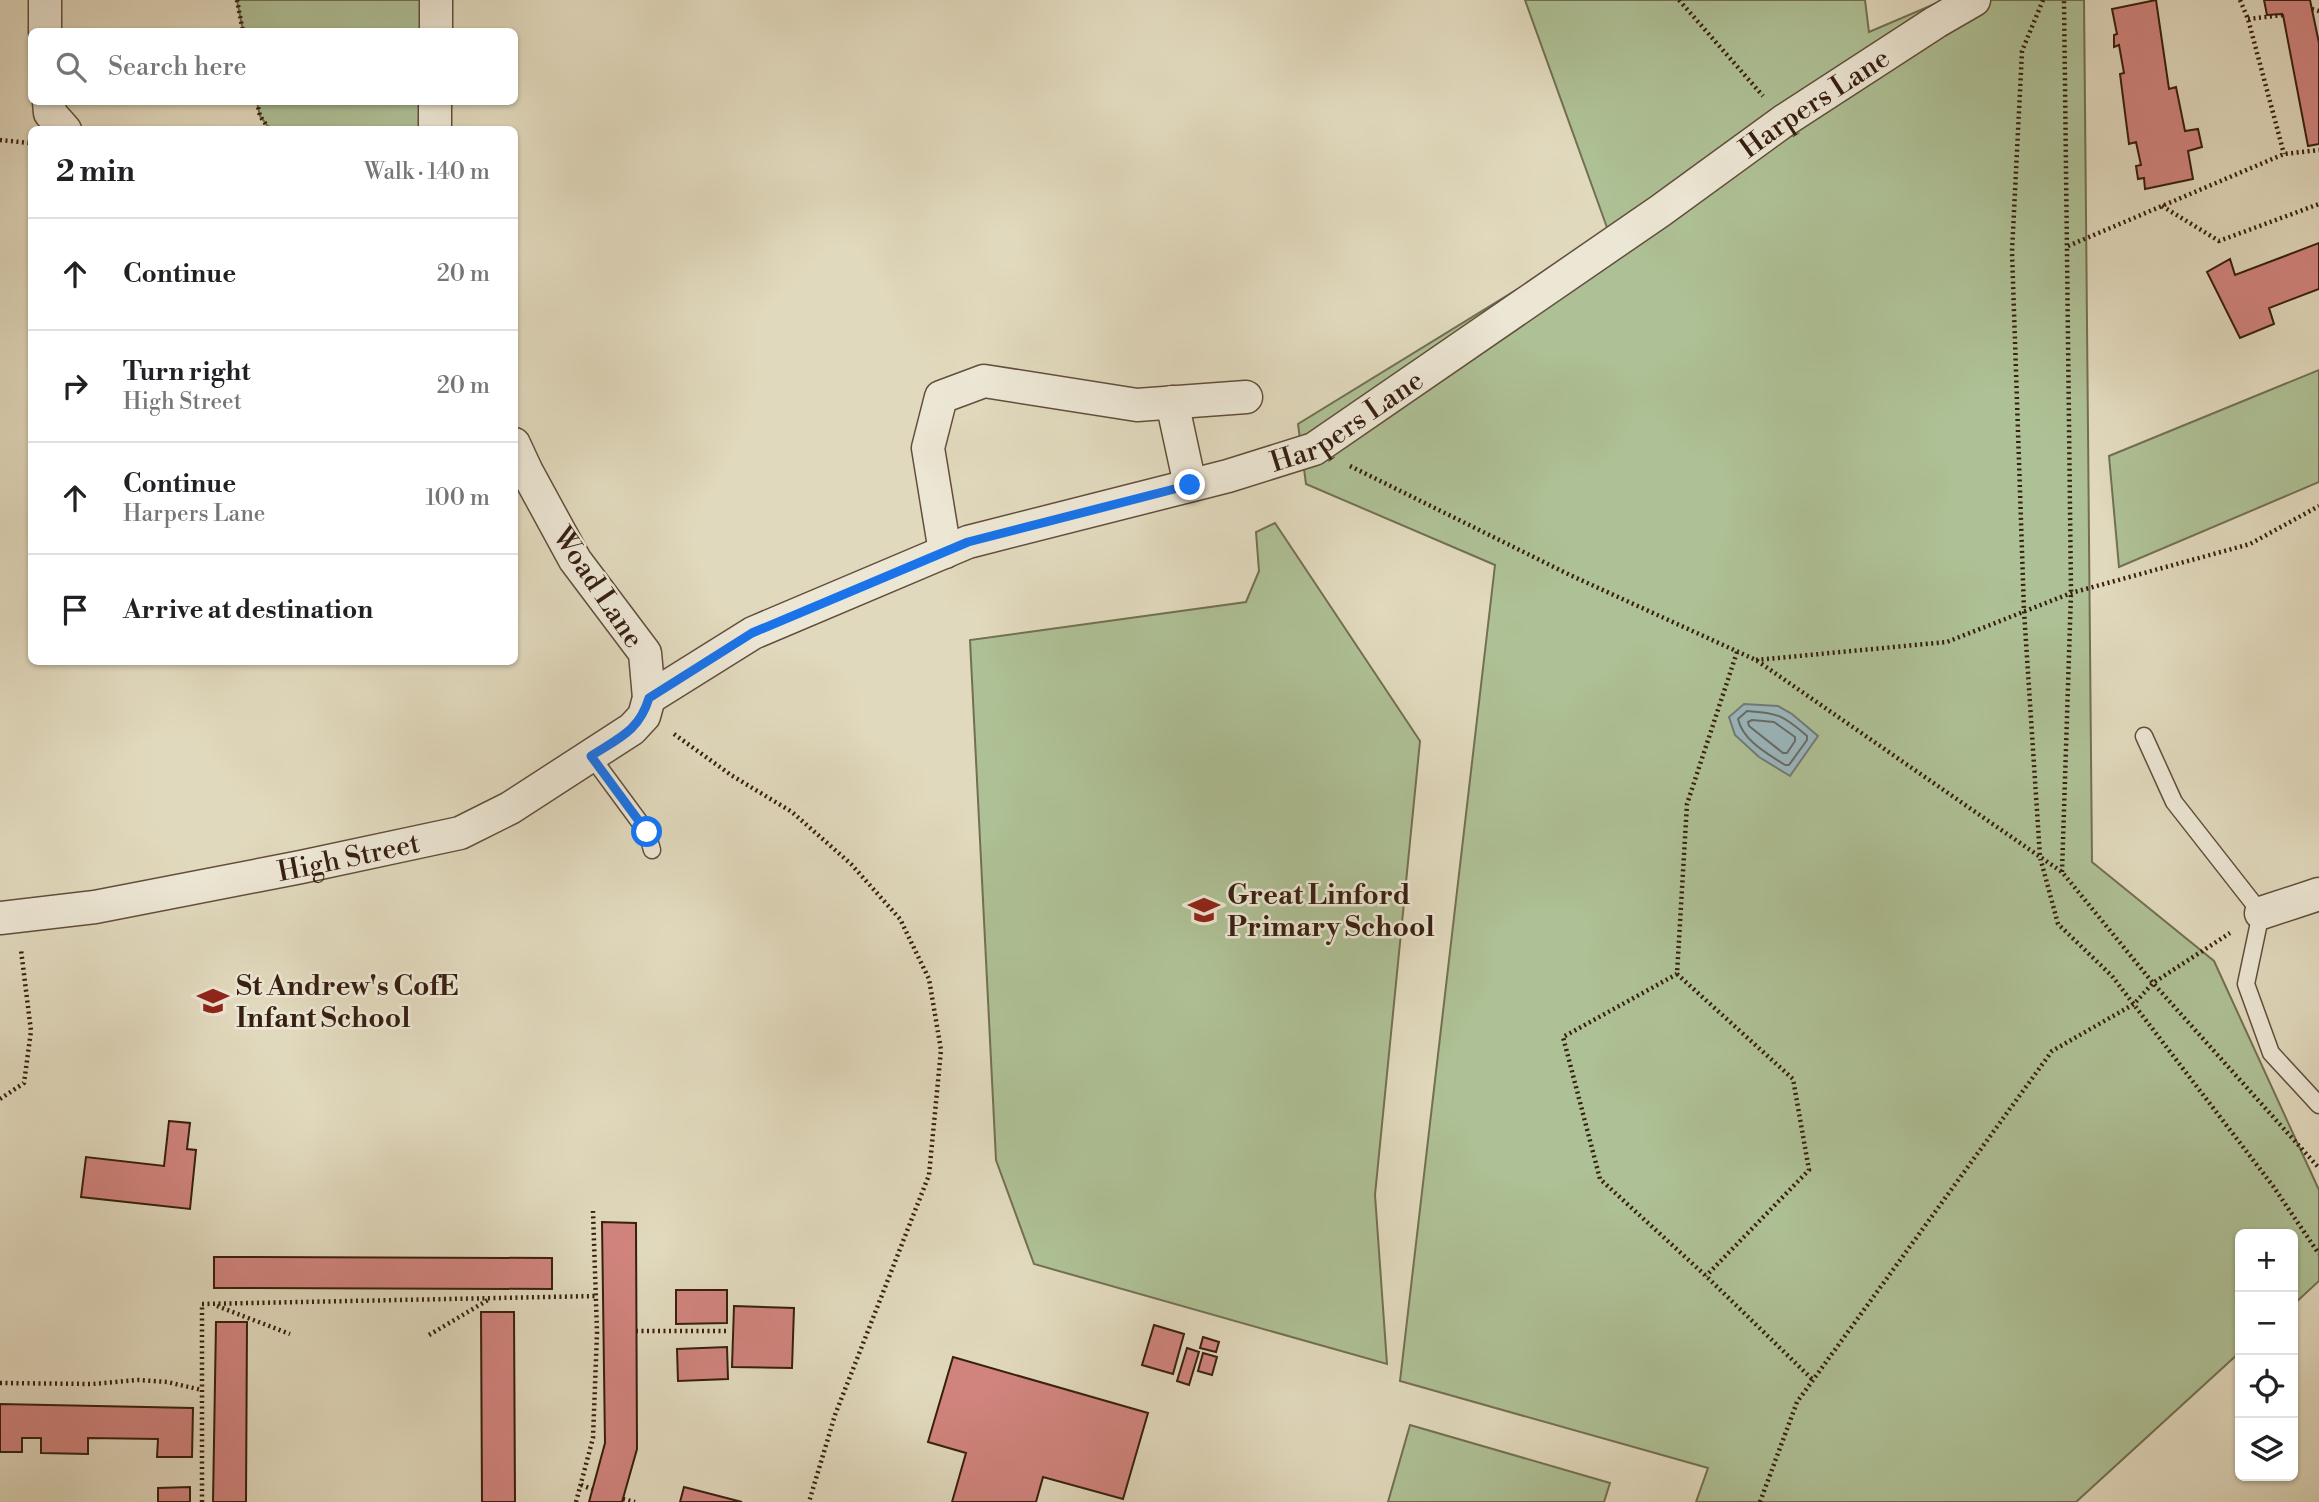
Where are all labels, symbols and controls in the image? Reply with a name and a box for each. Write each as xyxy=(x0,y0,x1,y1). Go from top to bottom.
search box xyxy=(28,28,518,105)
street label: Harpers Lane xyxy=(1733,41,1897,166)
icon: search xyxy=(52,48,90,86)
text: Search here xyxy=(108,51,247,83)
text: 2 min xyxy=(56,153,135,191)
text: Walk · 140 m xyxy=(364,158,490,186)
icon: ahead xyxy=(56,255,94,293)
text: Continue xyxy=(123,258,236,290)
text: 20 m xyxy=(437,260,490,288)
text: Turn right xyxy=(123,356,251,388)
street label: Harpers Lane xyxy=(1266,363,1430,481)
icon: right xyxy=(56,367,94,405)
text: 20 m xyxy=(437,372,490,400)
text: High Street xyxy=(123,388,242,416)
text: Continue xyxy=(123,468,236,500)
route end xyxy=(1174,469,1205,500)
icon: ahead xyxy=(56,479,94,517)
text: 100 m xyxy=(425,484,490,512)
text: Harpers Lane xyxy=(123,500,266,528)
street label: Woad Lane xyxy=(544,520,651,655)
icon: arrive xyxy=(56,591,94,629)
text: Arrive at destination xyxy=(123,594,373,626)
route start xyxy=(631,816,662,847)
street label: High Street xyxy=(275,826,423,890)
place label: Great Linford Primary School xyxy=(1227,878,1435,945)
school or university icon: Great Linford Primary School xyxy=(1187,893,1221,927)
place label: St Andrew's CofE Infant School xyxy=(236,969,458,1036)
school or university icon: St Andrew's CofE Infant School xyxy=(196,984,230,1018)
map controls xyxy=(2235,1229,2298,1481)
button: + xyxy=(2235,1229,2298,1292)
button: − xyxy=(2235,1292,2298,1355)
button: locate xyxy=(2235,1355,2298,1418)
button: layers xyxy=(2235,1418,2298,1481)

